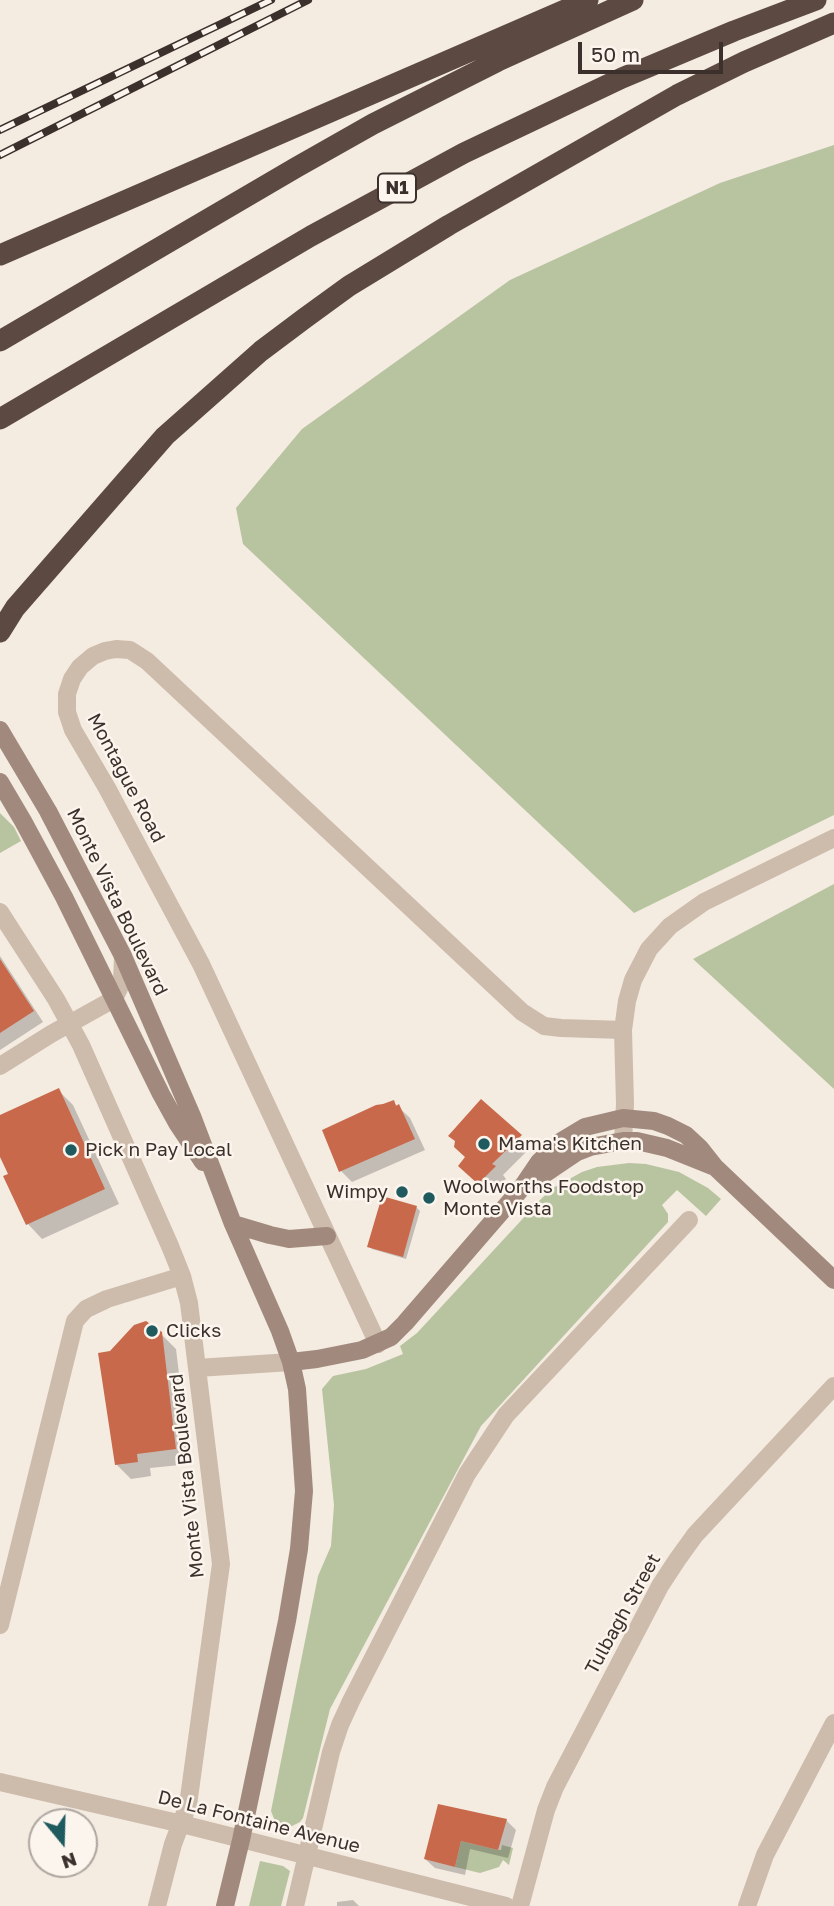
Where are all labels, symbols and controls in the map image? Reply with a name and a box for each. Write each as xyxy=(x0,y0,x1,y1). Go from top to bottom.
scale bar xyxy=(582,28,727,72)
text: 50 m xyxy=(591,41,640,67)
road number: N1 xyxy=(378,174,416,202)
street label: Montague Road xyxy=(82,709,170,847)
street label: Monte Vista Boulevard xyxy=(62,805,172,999)
place label: Mama's Kitchen xyxy=(498,1133,642,1155)
marker: Mama's Kitchen xyxy=(476,1136,492,1152)
place label: Pick n Pay Local xyxy=(85,1139,232,1161)
marker: Pick n Pay Local xyxy=(63,1142,79,1158)
place label: Woolworths Foodstop Monte Vista xyxy=(443,1176,644,1220)
place label: Wimpy xyxy=(326,1181,388,1203)
marker: Wimpy xyxy=(394,1184,410,1200)
marker: Woolworths Foodstop Monte Vista xyxy=(421,1190,437,1206)
place label: Clicks xyxy=(166,1320,221,1342)
marker: Clicks xyxy=(144,1323,160,1339)
street label: Monte Vista Boulevard xyxy=(165,1373,209,1579)
street label: Tulbagh Street xyxy=(580,1550,666,1678)
street label: De La Fontaine Avenue xyxy=(156,1786,362,1858)
north arrow xyxy=(28,1808,98,1878)
text: N xyxy=(59,1848,80,1875)

